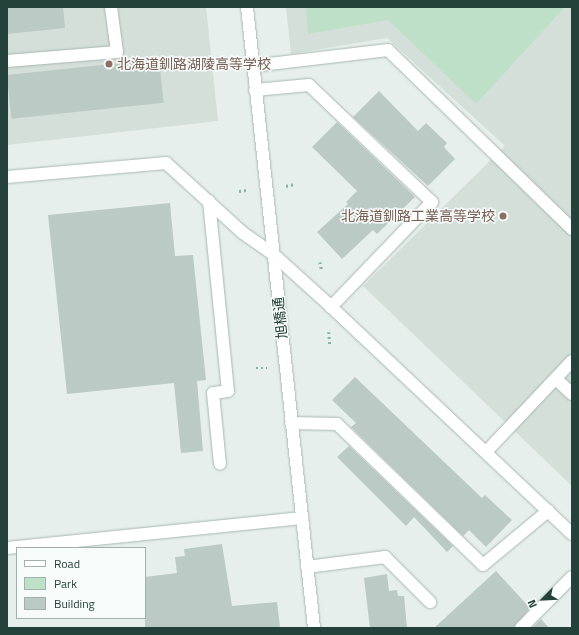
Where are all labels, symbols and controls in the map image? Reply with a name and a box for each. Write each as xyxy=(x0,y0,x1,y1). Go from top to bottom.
place label: 北海道釧路湖陵高等学校 xyxy=(117,56,271,72)
marker: 北海道釧路湖陵高等学校 xyxy=(104,59,114,69)
place label: 北海道釧路工業高等学校 xyxy=(341,208,495,224)
marker: 北海道釧路工業高等学校 xyxy=(498,211,508,221)
street label: 旭橋通 xyxy=(269,296,291,340)
legend xyxy=(16,547,146,619)
text: Road xyxy=(54,554,80,573)
text: Park xyxy=(54,574,77,593)
north arrow xyxy=(523,579,563,619)
text: Building xyxy=(54,594,95,613)
text: N xyxy=(523,597,541,611)

